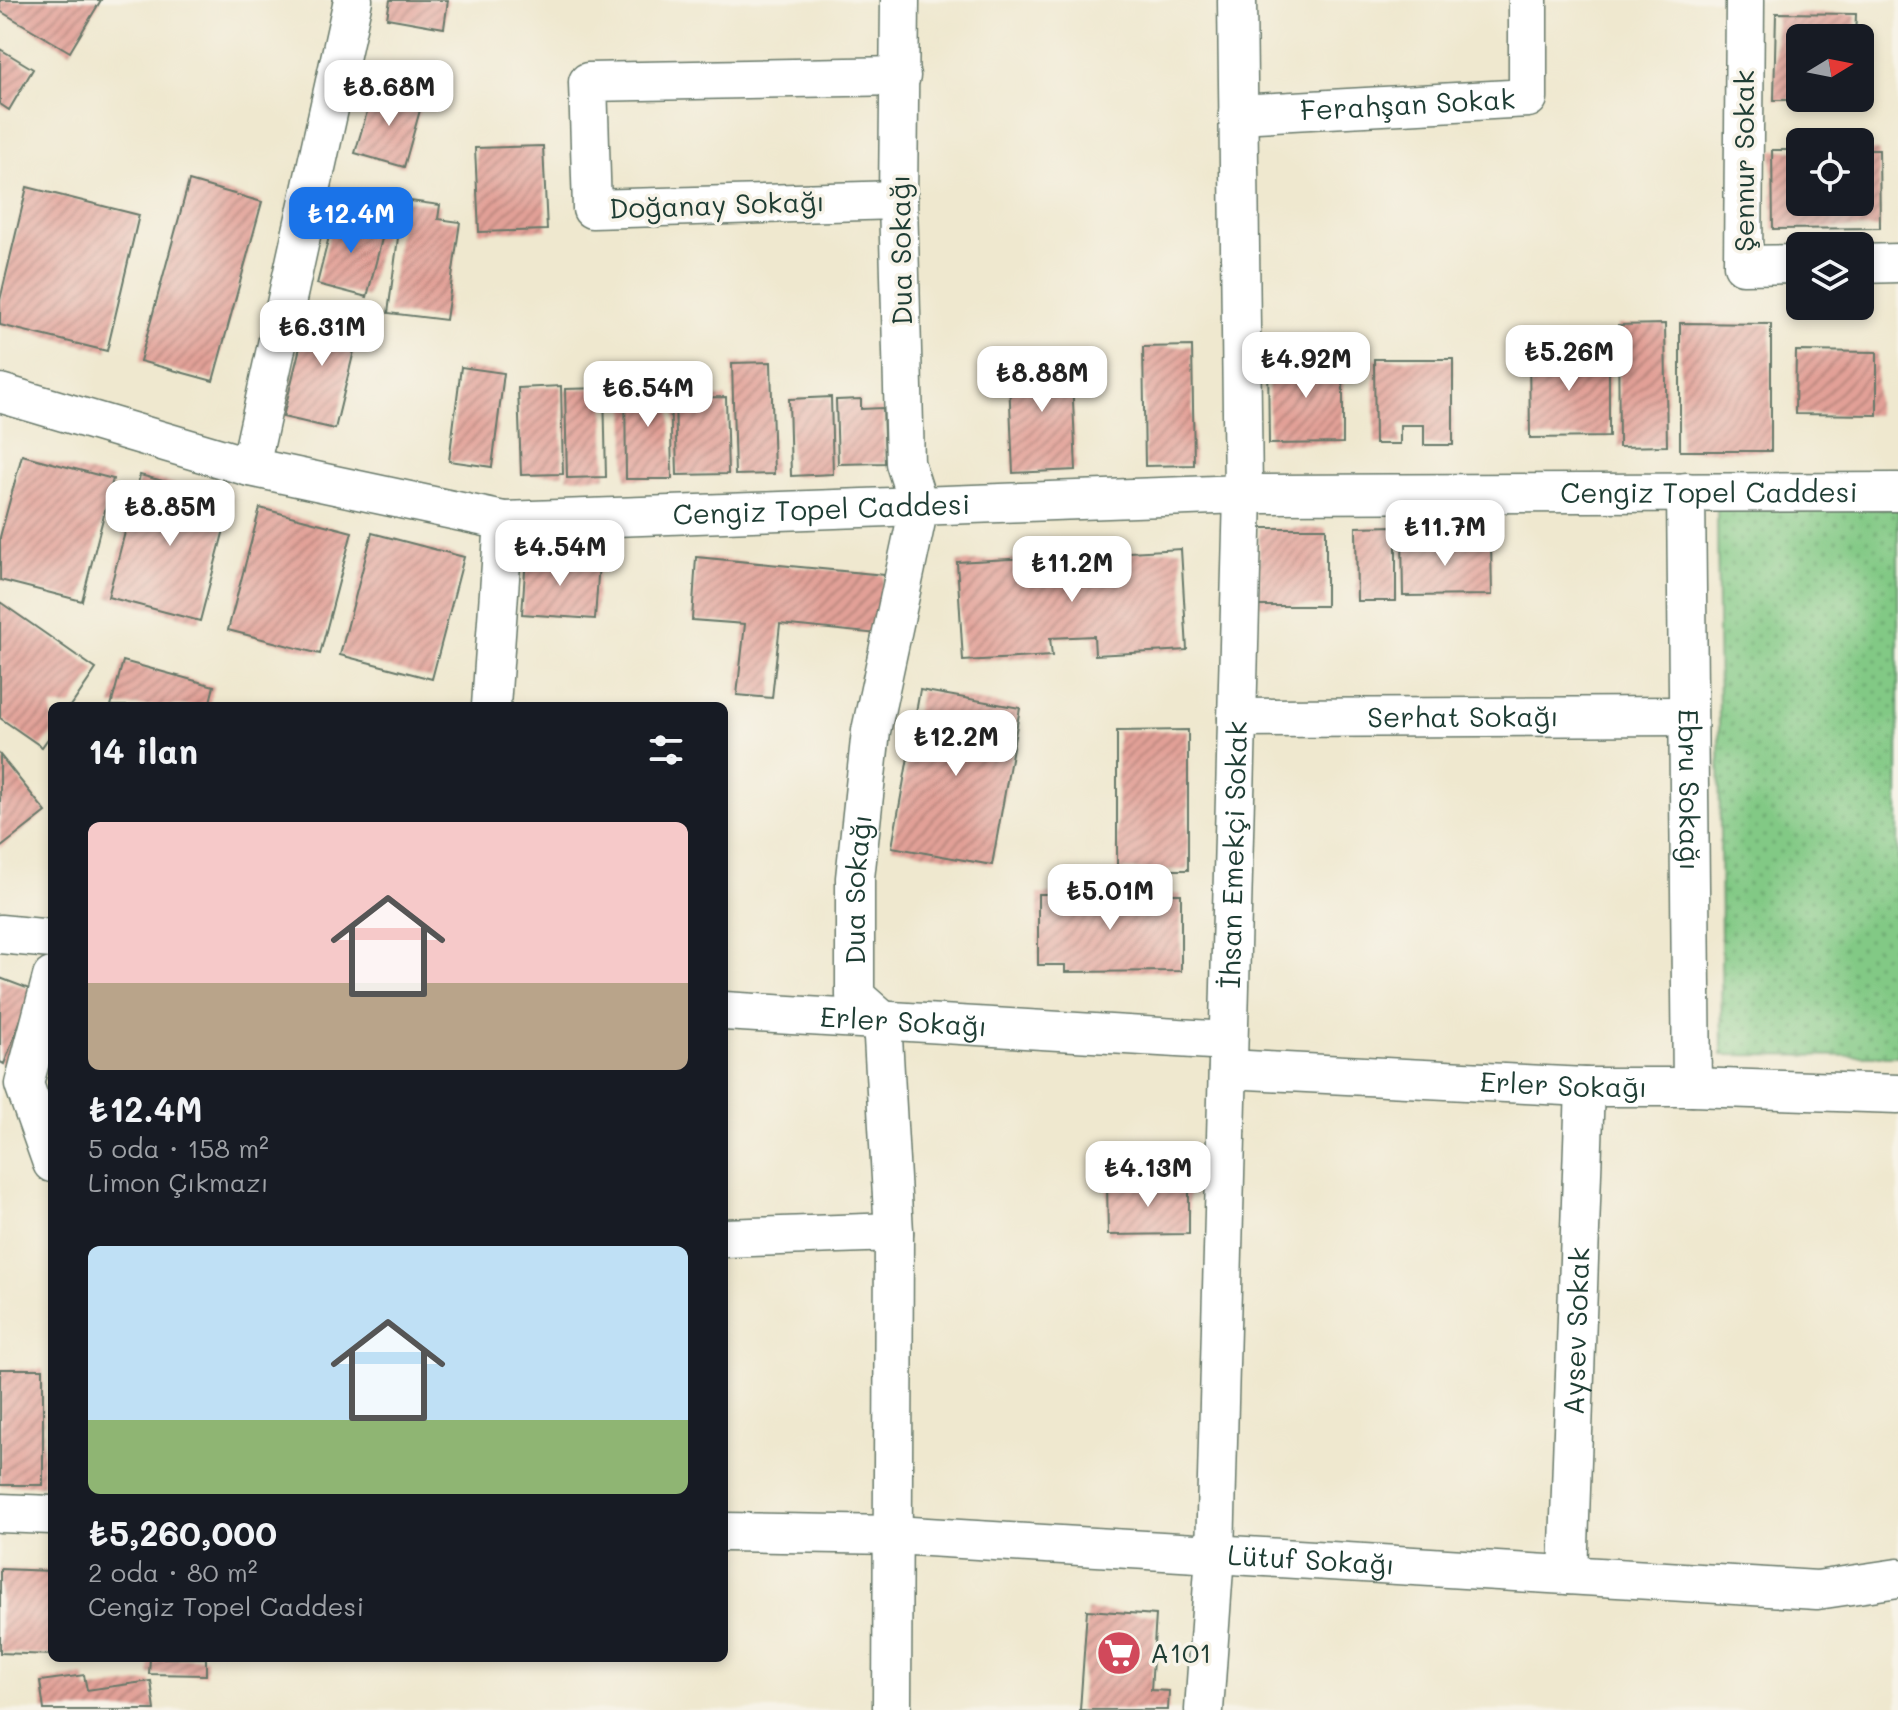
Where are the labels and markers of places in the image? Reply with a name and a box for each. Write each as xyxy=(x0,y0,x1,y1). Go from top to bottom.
pin: ₺8.68M xyxy=(324,60,454,128)
pin: ₺12.4M xyxy=(286,187,416,255)
pin: ₺6.31M xyxy=(257,300,387,368)
pin: ₺5.26M xyxy=(1504,325,1634,393)
pin: ₺4.92M xyxy=(1241,332,1371,400)
pin: ₺8.88M xyxy=(977,346,1107,414)
pin: ₺6.54M xyxy=(583,361,713,429)
pin: ₺8.85M xyxy=(105,480,235,548)
pin: ₺11.7M xyxy=(1380,500,1510,568)
pin: ₺4.54M xyxy=(495,520,625,588)
pin: ₺11.2M xyxy=(1007,536,1137,604)
pin: ₺12.2M xyxy=(891,710,1021,778)
pin: ₺5.01M xyxy=(1045,864,1175,932)
pin: ₺4.13M xyxy=(1083,1141,1213,1209)
supermarket icon: A101 xyxy=(1095,1629,1143,1677)
place label: A101 xyxy=(1150,1634,1212,1670)

